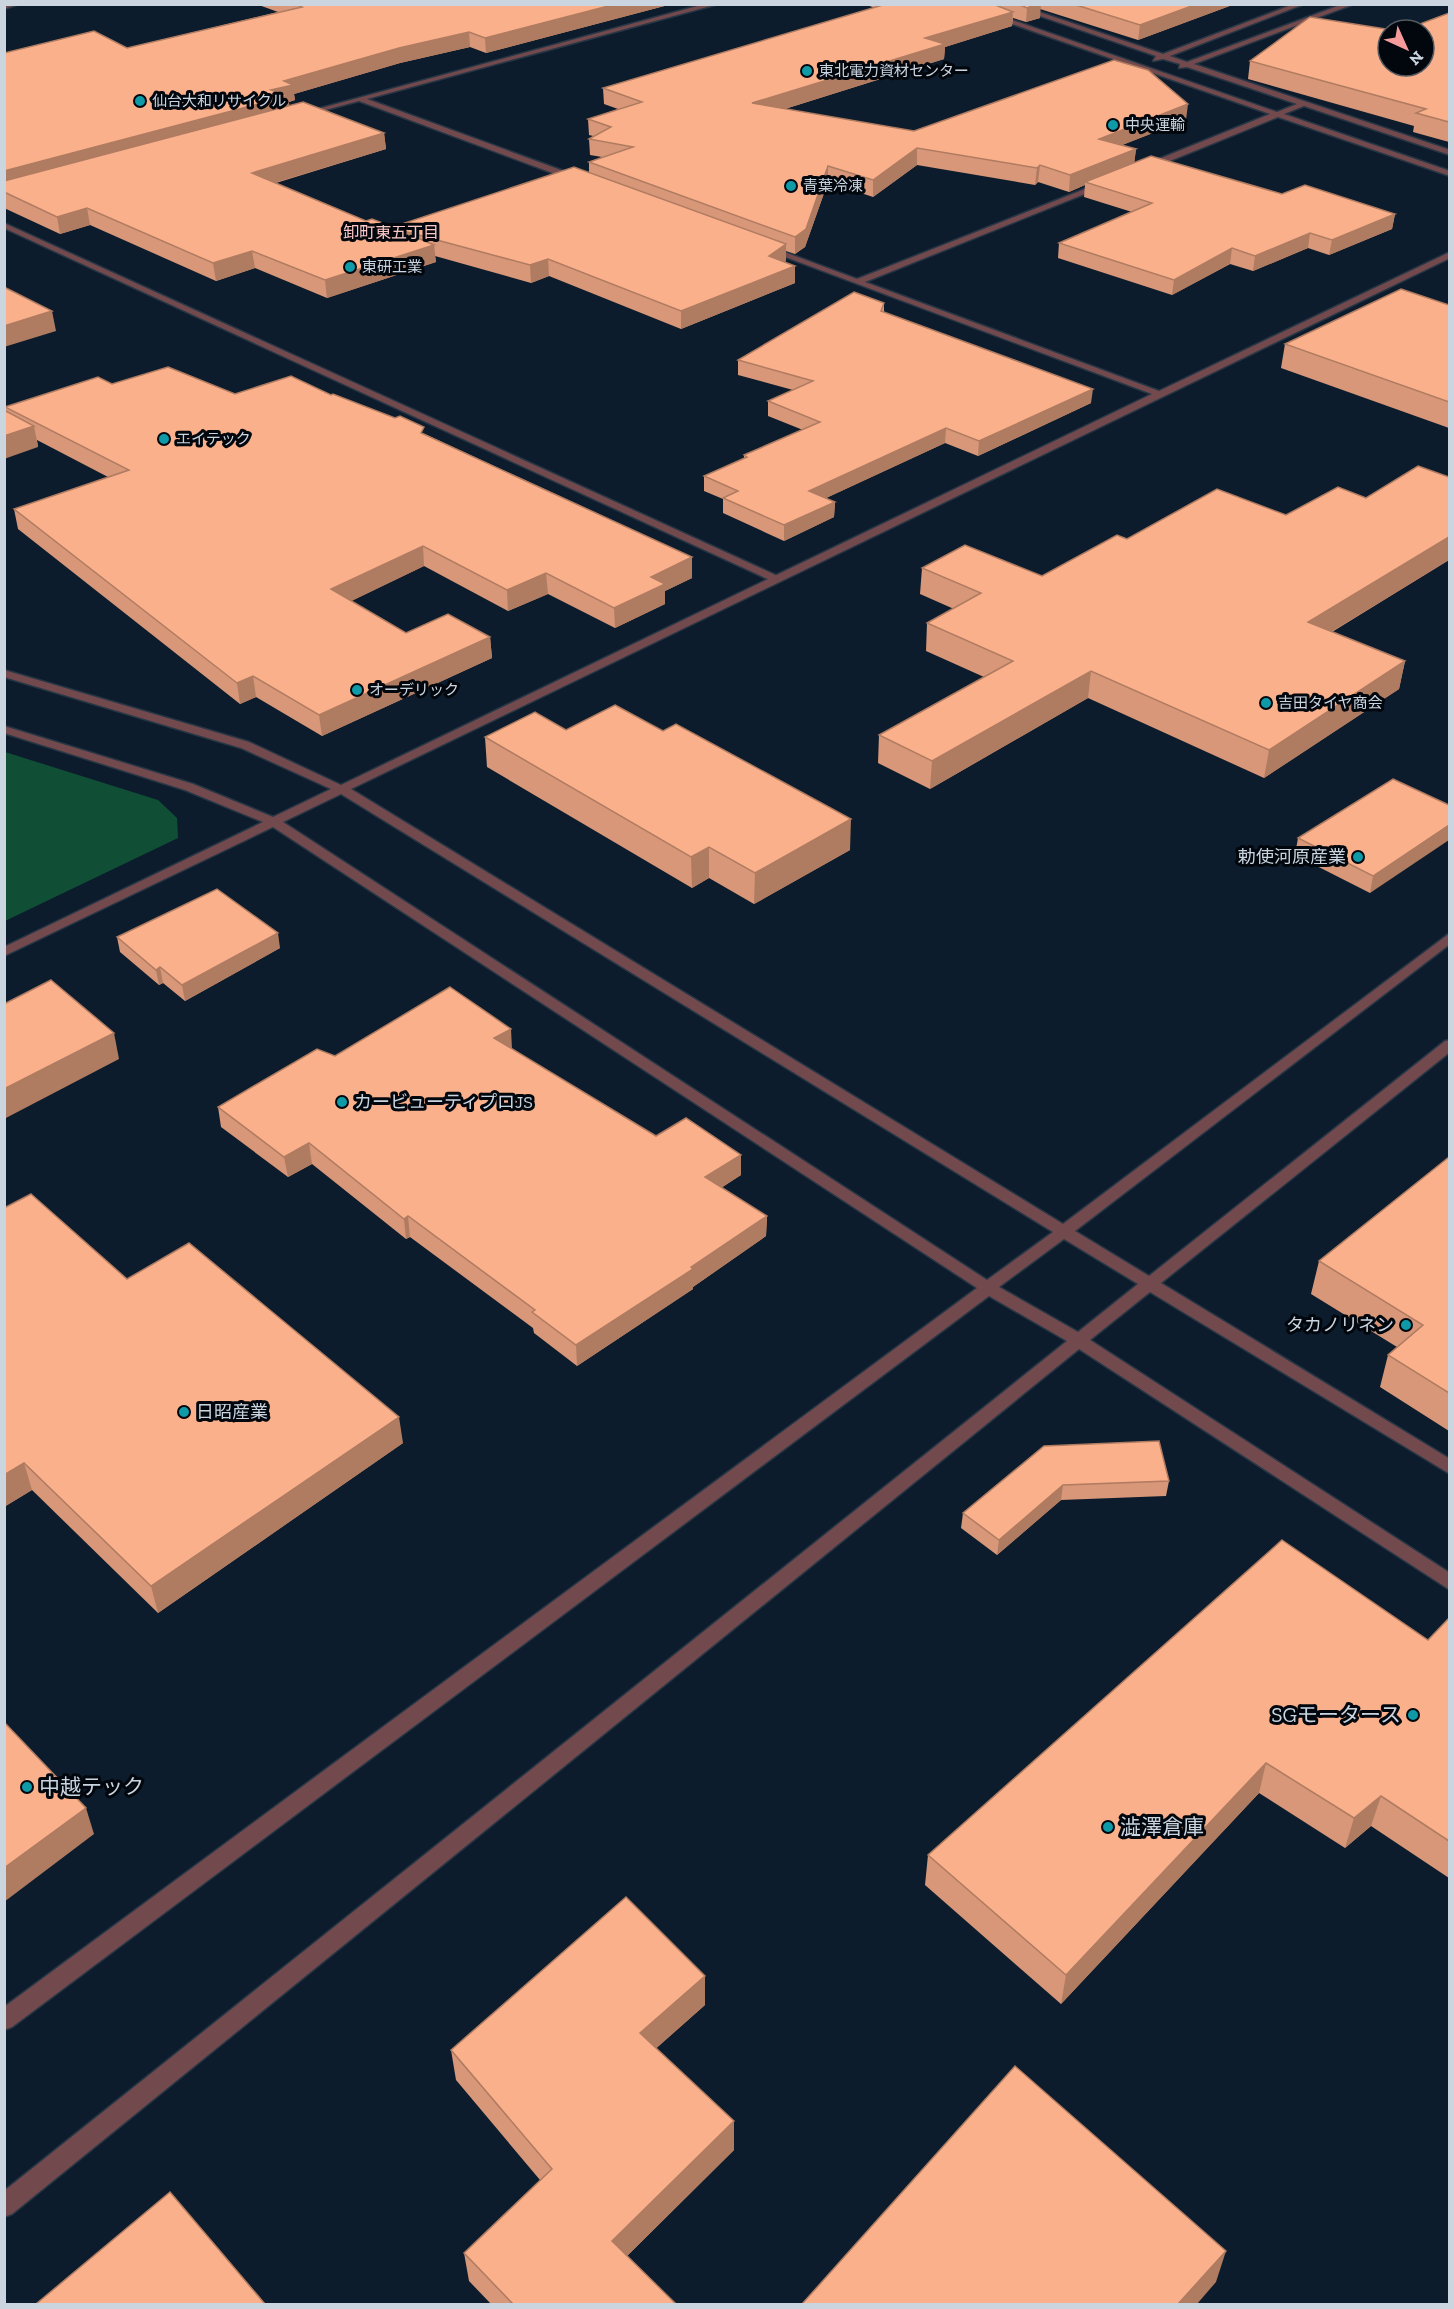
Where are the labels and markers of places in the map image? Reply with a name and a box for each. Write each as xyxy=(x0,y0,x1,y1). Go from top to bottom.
place label: 東北電力資材センター xyxy=(819,62,969,80)
marker: 東北電力資材センター xyxy=(800,64,814,78)
place label: 仙台大和リサイクル xyxy=(152,92,286,110)
marker: 仙台大和リサイクル xyxy=(133,94,147,108)
place label: 中央運輸 xyxy=(1125,116,1185,134)
marker: 中央運輸 xyxy=(1106,118,1120,132)
place label: 青葉冷凍 xyxy=(803,177,863,195)
marker: 青葉冷凍 xyxy=(784,179,798,193)
place label: 東研工業 xyxy=(362,258,422,276)
marker: 東研工業 xyxy=(343,260,357,274)
place label: エイテック xyxy=(176,430,251,448)
marker: エイテック xyxy=(157,432,171,446)
place label: オーデリック xyxy=(369,681,459,699)
marker: オーデリック xyxy=(350,683,364,697)
place label: 吉田タイヤ商会 xyxy=(1278,694,1383,712)
marker: 吉田タイヤ商会 xyxy=(1259,696,1273,710)
place label: 勅使河原産業 xyxy=(1237,846,1346,868)
marker: 勅使河原産業 xyxy=(1351,850,1365,864)
place label: カービューティプロJS xyxy=(354,1091,533,1113)
marker: カービューティプロJS xyxy=(335,1095,349,1109)
place label: タカノリネン xyxy=(1286,1314,1394,1336)
marker: タカノリネン xyxy=(1399,1318,1413,1332)
place label: 日昭産業 xyxy=(196,1401,268,1423)
marker: 日昭産業 xyxy=(177,1405,191,1419)
place label: SGモータース xyxy=(1271,1702,1401,1727)
marker: SGモータース xyxy=(1406,1708,1420,1722)
place label: 中越テック xyxy=(39,1774,144,1799)
marker: 中越テック xyxy=(20,1780,34,1794)
place label: 澁澤倉庫 xyxy=(1120,1814,1204,1839)
marker: 澁澤倉庫 xyxy=(1101,1820,1115,1834)

